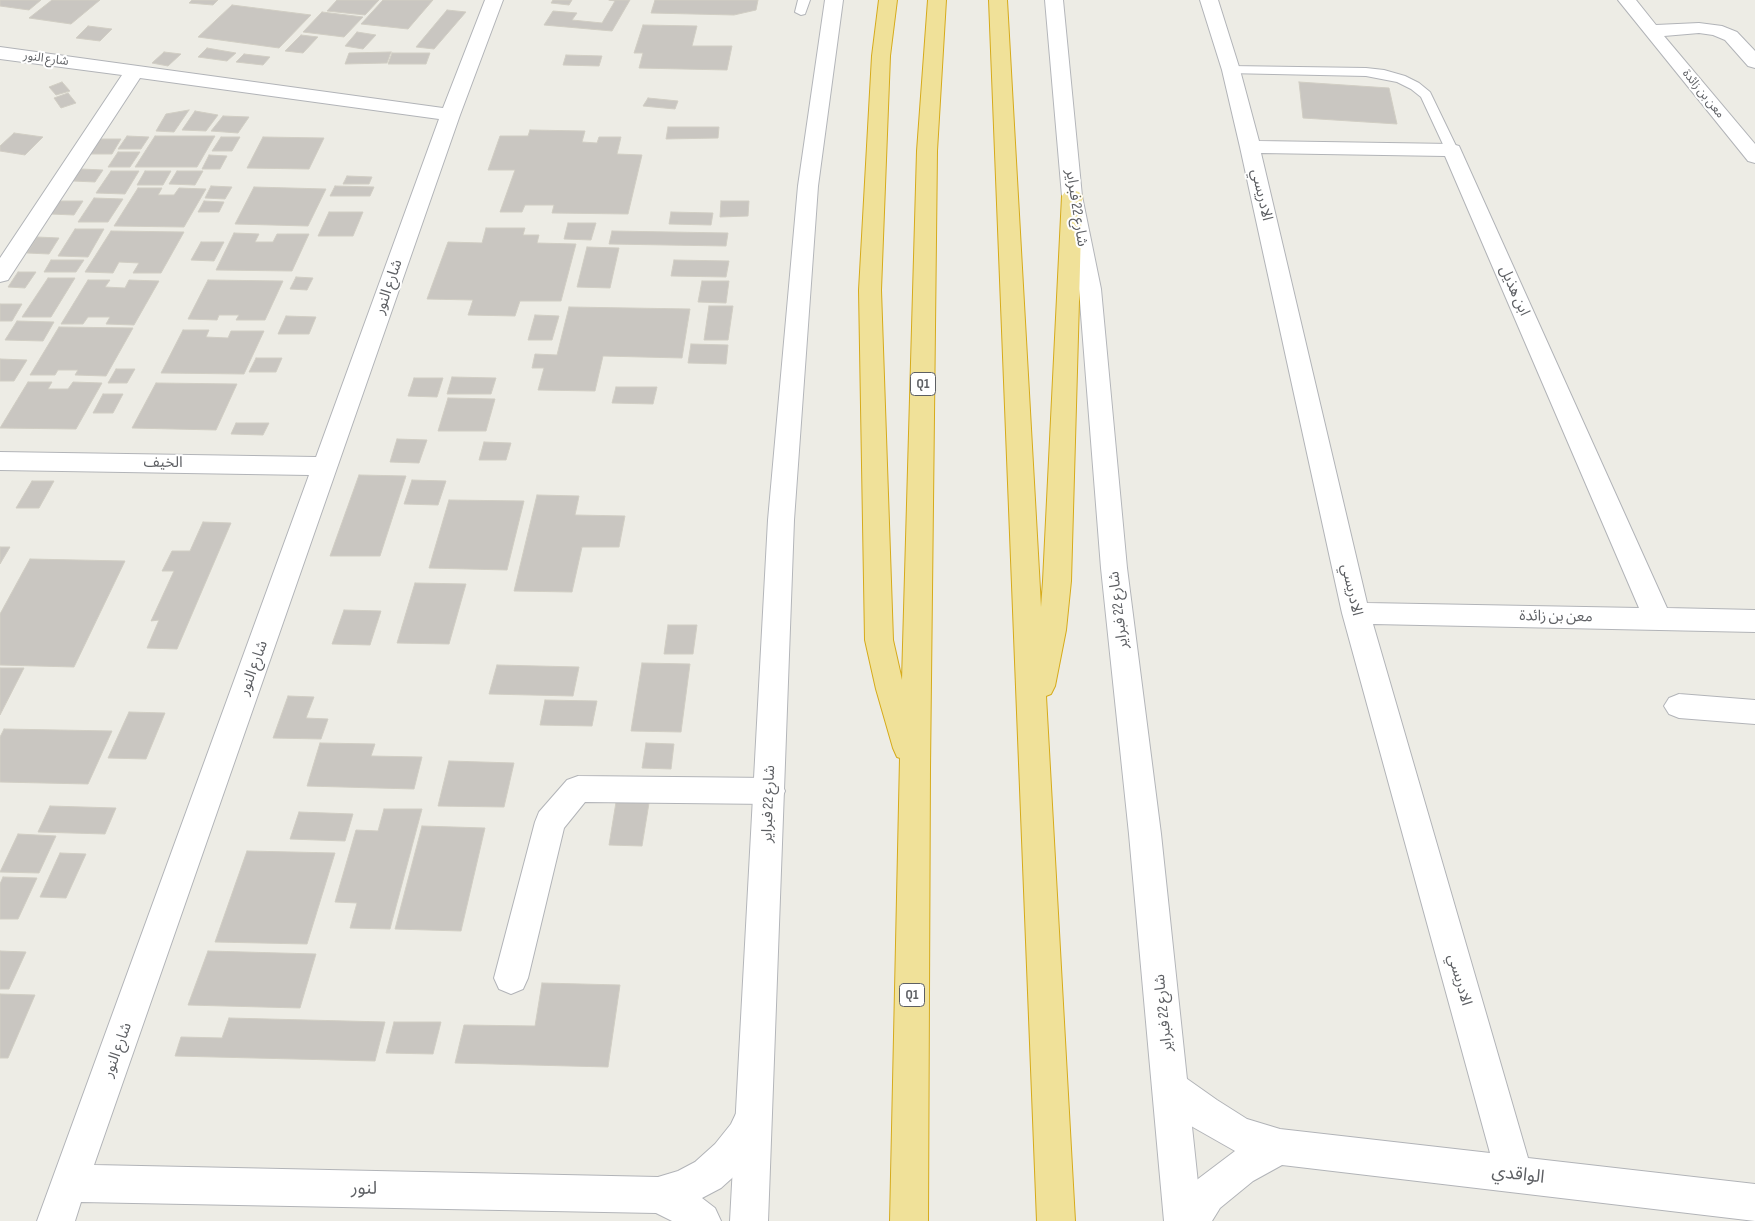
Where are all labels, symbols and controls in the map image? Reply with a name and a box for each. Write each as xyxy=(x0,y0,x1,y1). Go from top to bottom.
street label: شارع النور xyxy=(22,49,70,69)
street label: معن بن زائدة xyxy=(1679,67,1727,121)
street label: الادريسي xyxy=(1246,167,1276,223)
street label: شارع 22 فبراير xyxy=(1061,168,1091,248)
street label: شارع النور xyxy=(371,257,407,317)
street label: ابن هذيل xyxy=(1495,263,1533,319)
road number: Q1 xyxy=(910,372,936,396)
street label: الخيف xyxy=(143,454,183,472)
street label: الادريسي xyxy=(1336,562,1366,618)
street label: شارع 22 فبراير xyxy=(1105,570,1133,650)
street label: معن بن زائدة xyxy=(1519,607,1593,627)
street label: شارع النور xyxy=(236,638,272,698)
street label: شارع 22 فبراير xyxy=(759,765,779,843)
street label: الادريسي xyxy=(1443,952,1475,1008)
street label: شارع 22 فبراير xyxy=(1151,973,1177,1053)
road number: Q1 xyxy=(900,984,924,1006)
street label: شارع النور xyxy=(100,1020,136,1080)
street label: الواقدي xyxy=(1490,1161,1546,1189)
street label: لنور xyxy=(351,1178,377,1200)

